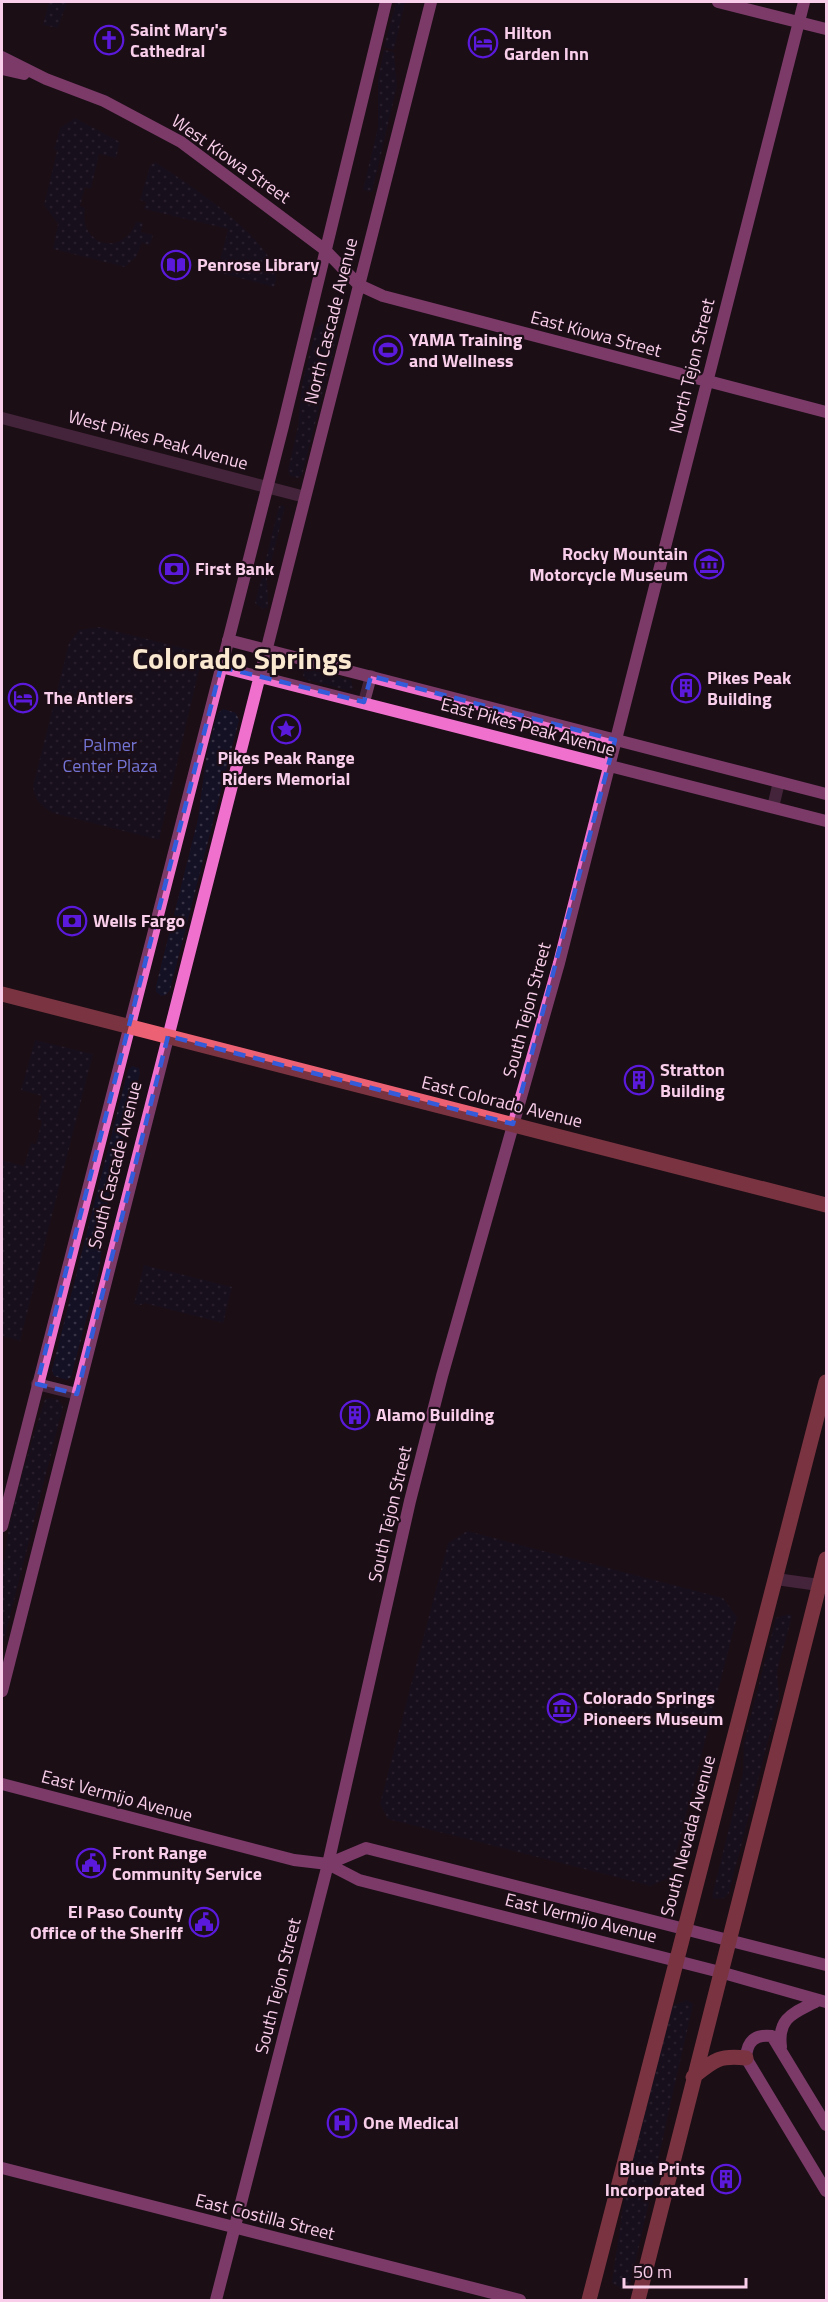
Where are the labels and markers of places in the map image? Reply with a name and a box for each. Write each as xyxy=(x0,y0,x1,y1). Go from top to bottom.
place label: Saint Mary's Cathedral xyxy=(130,16,227,64)
place label: Hilton Garden Inn xyxy=(504,19,589,67)
church icon: Saint Mary's Cathedral xyxy=(93,24,125,56)
hotel icon: Hilton Garden Inn xyxy=(467,27,499,59)
library icon: Penrose Library xyxy=(160,249,192,281)
place label: Penrose Library xyxy=(197,251,319,278)
place label: YAMA Training and Wellness xyxy=(409,326,523,374)
sports icon: YAMA Training and Wellness xyxy=(372,334,404,366)
place label: Rocky Mountain Motorcycle Museum xyxy=(529,540,688,588)
museum icon: Rocky Mountain Motorcycle Museum xyxy=(693,548,725,580)
bank icon: First Bank xyxy=(158,553,190,585)
place label: First Bank xyxy=(195,555,275,582)
place label: Pikes Peak Building xyxy=(707,664,792,712)
building icon: Pikes Peak Building xyxy=(670,672,702,704)
hotel icon: The Antlers xyxy=(7,682,39,714)
place label: The Antlers xyxy=(44,684,133,711)
place icon: Pikes Peak Range Riders Memorial xyxy=(270,713,302,745)
place label: Pikes Peak Range Riders Memorial xyxy=(217,744,355,792)
bank icon: Wells Fargo xyxy=(56,905,88,937)
place label: Wells Fargo xyxy=(93,907,185,934)
place label: Stratton Building xyxy=(660,1056,725,1104)
building icon: Stratton Building xyxy=(623,1064,655,1096)
building icon: Alamo Building xyxy=(339,1399,371,1431)
place label: Alamo Building xyxy=(376,1401,494,1428)
place label: Colorado Springs Pioneers Museum xyxy=(583,1684,723,1732)
museum icon: Colorado Springs Pioneers Museum xyxy=(546,1692,578,1724)
place label: Front Range Community Service xyxy=(112,1839,262,1887)
public building icon: Front Range Community Service xyxy=(75,1847,107,1879)
place label: El Paso County Office of the Sheriff xyxy=(30,1898,184,1946)
public building icon: El Paso County Office of the Sheriff xyxy=(188,1906,220,1938)
hospital icon: One Medical xyxy=(326,2107,358,2139)
place label: One Medical xyxy=(363,2109,459,2136)
place label: Blue Prints Incorporated xyxy=(605,2155,705,2203)
building icon: Blue Prints Incorporated xyxy=(710,2163,742,2195)

